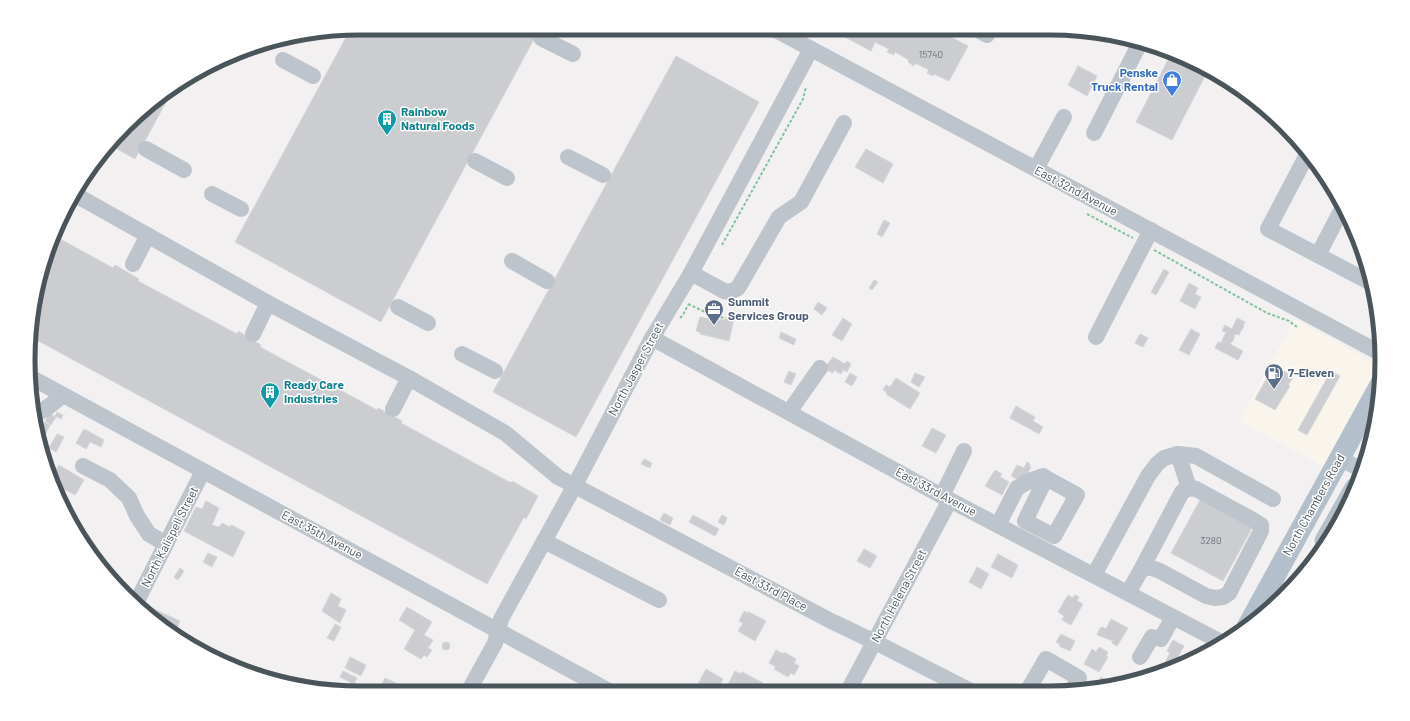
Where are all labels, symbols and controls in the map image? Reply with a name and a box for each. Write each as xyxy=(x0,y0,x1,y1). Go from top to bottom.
house number: 15740 xyxy=(919,48,943,60)
place label: Penske Truck Rental xyxy=(1091,65,1158,93)
shop icon: Penske Truck Rental xyxy=(1161,69,1183,97)
place label: Rainbow Natural Foods xyxy=(401,104,475,132)
building icon: Rainbow Natural Foods xyxy=(376,108,398,136)
street label: East 32nd Avenue xyxy=(1033,162,1120,218)
place label: Summit Services Group xyxy=(728,294,809,322)
office icon: Summit Services Group xyxy=(703,298,725,326)
street label: North Jasper Street xyxy=(605,319,666,418)
fuel station icon: 7-Eleven xyxy=(1263,362,1285,390)
place label: 7-Eleven xyxy=(1288,365,1334,379)
place label: Ready Care Industries xyxy=(284,377,344,405)
building icon: Ready Care Industries xyxy=(259,381,281,409)
street label: North Chambers Road xyxy=(1279,451,1347,558)
street label: East 33rd Avenue xyxy=(894,464,979,518)
street label: North Kalispell Street xyxy=(138,484,201,589)
street label: East 35th Avenue xyxy=(280,507,365,561)
house number: 3280 xyxy=(1200,534,1222,546)
street label: North Helena Street xyxy=(868,547,929,645)
street label: East 33rd Place xyxy=(733,563,810,613)

